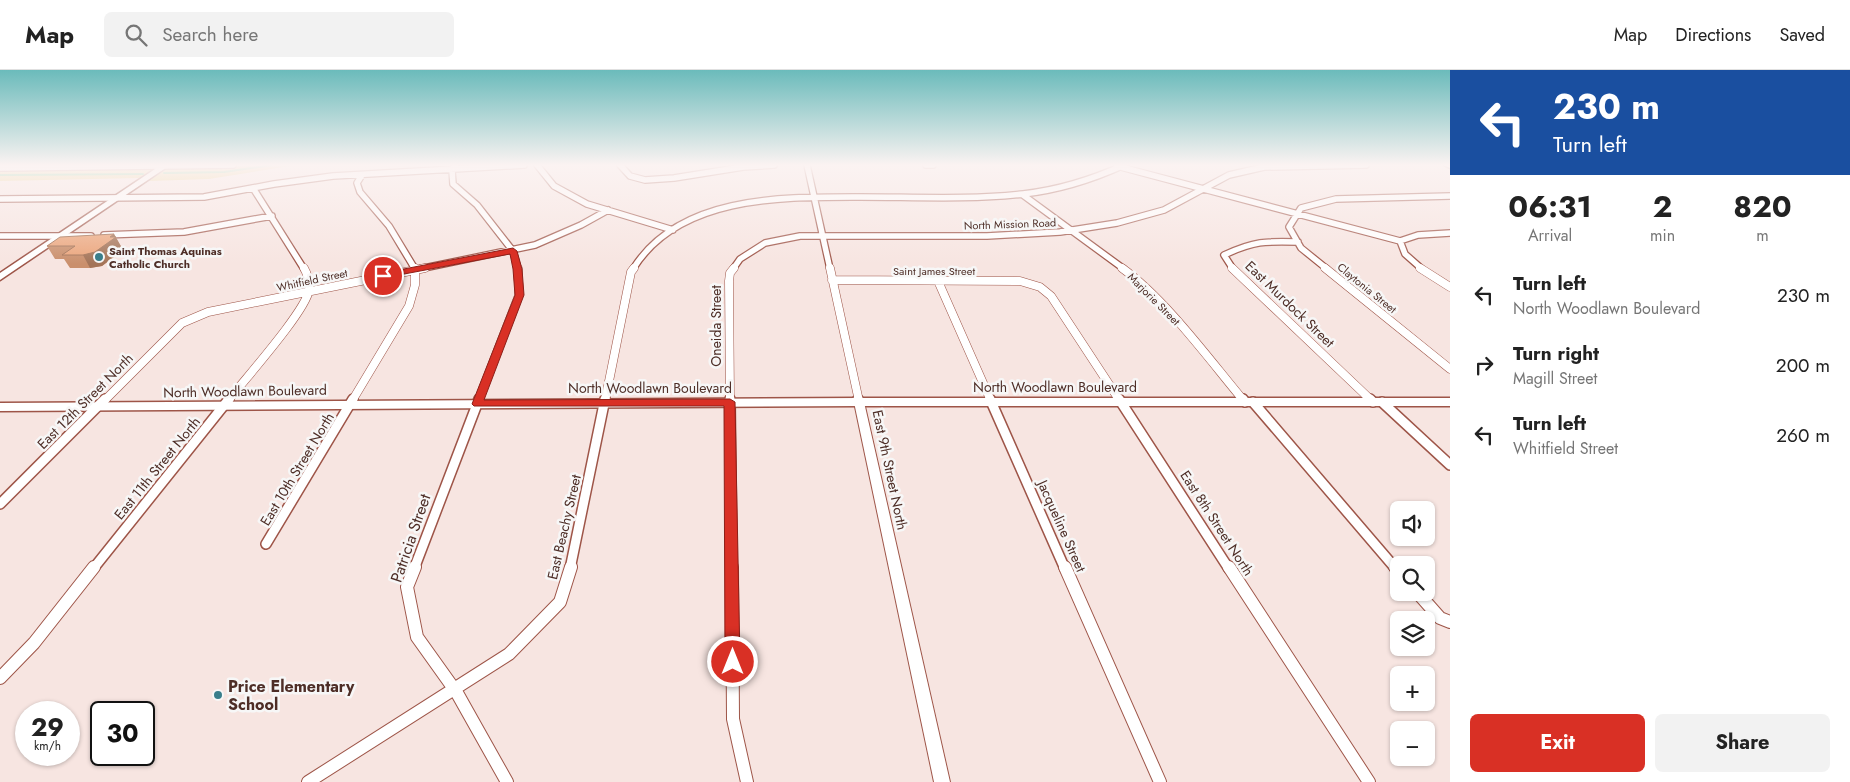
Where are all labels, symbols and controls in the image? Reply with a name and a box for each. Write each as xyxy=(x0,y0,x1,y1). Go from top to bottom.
search box xyxy=(104,12,454,57)
text: Map xyxy=(25,17,74,52)
icon: search xyxy=(122,21,150,49)
text: Search here xyxy=(162,21,258,48)
text: Map xyxy=(1614,22,1647,48)
text: Directions xyxy=(1675,22,1751,48)
text: Saved xyxy=(1779,22,1825,48)
text: 230 m xyxy=(1553,82,1660,132)
icon: left xyxy=(1470,90,1535,155)
text: Turn left xyxy=(1553,128,1627,160)
text: 06:31 xyxy=(1508,185,1592,228)
text: 2 xyxy=(1653,185,1672,228)
text: 820 xyxy=(1733,185,1792,228)
street label: North Mission Road xyxy=(964,214,1056,234)
text: Arrival xyxy=(1528,224,1572,247)
text: min xyxy=(1650,224,1675,247)
text: m xyxy=(1756,224,1769,247)
place label: Saint Thomas Aquinas Catholic Church xyxy=(109,243,222,272)
marker: Saint Thomas Aquinas Catholic Church xyxy=(93,251,105,263)
pin xyxy=(362,255,404,297)
street label: East Murdock Street xyxy=(1241,256,1340,352)
street label: Claytonia Street xyxy=(1334,259,1400,317)
icon: arrive xyxy=(369,262,397,290)
street label: Saint James Street xyxy=(893,263,975,279)
street label: Whitfield Street xyxy=(275,265,349,295)
street label: Marjorie Street xyxy=(1124,269,1184,329)
text: Turn left xyxy=(1513,270,1586,297)
icon: left xyxy=(1470,281,1498,309)
text: 230 m xyxy=(1777,282,1830,309)
street label: Oneida Street xyxy=(706,285,726,367)
text: North Woodlawn Boulevard xyxy=(1513,297,1700,320)
text: Turn right xyxy=(1513,340,1599,367)
street label: East 12th Street North xyxy=(33,349,137,453)
icon: right xyxy=(1470,351,1498,379)
text: 200 m xyxy=(1776,352,1830,379)
text: Magill Street xyxy=(1513,367,1597,390)
street label: North Woodlawn Boulevard xyxy=(973,377,1137,397)
street label: North Woodlawn Boulevard xyxy=(568,378,732,398)
street label: North Woodlawn Boulevard xyxy=(163,380,327,402)
street label: East 9th Street North xyxy=(868,408,912,532)
street label: East 10th Street North xyxy=(255,409,339,529)
text: Turn left xyxy=(1513,410,1586,437)
street label: East 11th Street North xyxy=(109,412,205,524)
icon: left xyxy=(1470,421,1498,449)
text: 260 m xyxy=(1776,422,1830,449)
text: Whitfield Street xyxy=(1513,437,1618,460)
street label: East 8th Street North xyxy=(1175,466,1259,580)
street label: East Beachy Street xyxy=(542,472,586,581)
street label: Jacqueline Street xyxy=(1032,475,1091,576)
street label: Patricia Street xyxy=(385,491,436,585)
map controls xyxy=(1390,501,1435,766)
button: sound xyxy=(1390,501,1435,546)
button: search xyxy=(1390,556,1435,601)
button: layers xyxy=(1390,611,1435,656)
position arrow xyxy=(706,635,758,687)
button: + xyxy=(1390,666,1435,711)
place label: Price Elementary School xyxy=(228,675,355,716)
marker: Price Elementary School xyxy=(212,689,224,701)
speed limit sign: 30 xyxy=(90,701,155,766)
text: 29 xyxy=(31,709,64,745)
button: Exit xyxy=(1470,714,1645,772)
button: Share xyxy=(1655,714,1830,772)
button: − xyxy=(1390,721,1435,766)
text: km/h xyxy=(34,737,61,755)

